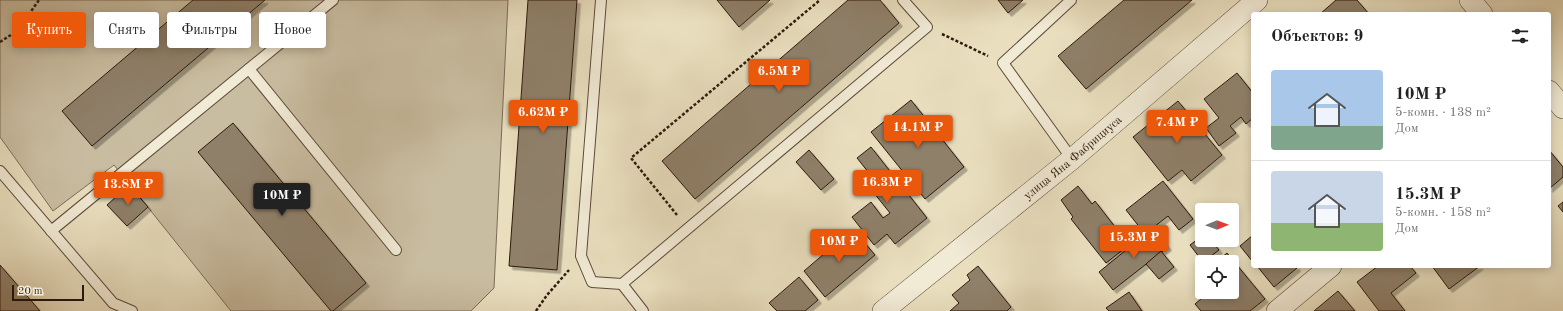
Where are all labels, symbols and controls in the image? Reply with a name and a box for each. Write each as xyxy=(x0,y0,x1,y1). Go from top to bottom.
chip: Купить xyxy=(12,12,86,48)
chip: Снять xyxy=(94,12,159,48)
chip: Фильтры xyxy=(167,12,251,48)
chip: Новое xyxy=(259,12,326,48)
icon: filters xyxy=(1509,25,1531,47)
text: Объектов: 9 xyxy=(1271,28,1363,45)
pin: 6.5M ₽ xyxy=(746,59,812,93)
text: 6.5M ₽ xyxy=(757,65,801,78)
icon: home xyxy=(1303,86,1351,134)
text: 10M ₽ xyxy=(1395,86,1447,103)
pin: 6.62M ₽ xyxy=(506,100,580,134)
text: 6.62M ₽ xyxy=(518,106,568,119)
text: 5-комн. · 138 m² xyxy=(1395,106,1491,119)
pin: 7.4M ₽ xyxy=(1144,110,1210,144)
street label: улица Яна Фабрициуса xyxy=(1022,114,1125,202)
pin: 14.1M ₽ xyxy=(881,115,955,149)
text: 7.4M ₽ xyxy=(1155,116,1199,129)
text: 14.1M ₽ xyxy=(893,121,943,134)
text: Дом xyxy=(1395,122,1419,135)
pin: 16.3M ₽ xyxy=(850,170,924,204)
pin: 13.8M ₽ xyxy=(91,172,165,206)
text: 16.3M ₽ xyxy=(862,176,912,189)
text: 13.8M ₽ xyxy=(103,178,153,191)
pin: 10M ₽ xyxy=(254,183,310,217)
text: 15.3M ₽ xyxy=(1395,186,1461,203)
icon: home xyxy=(1303,187,1351,235)
text: 10M ₽ xyxy=(262,189,302,202)
north arrow xyxy=(1195,203,1239,247)
map controls xyxy=(1195,203,1239,299)
text: 5-комн. · 158 m² xyxy=(1395,206,1491,219)
text: Дом xyxy=(1395,222,1419,235)
pin: 15.3M ₽ xyxy=(1097,225,1171,259)
pin: 10M ₽ xyxy=(811,229,867,263)
text: 15.3M ₽ xyxy=(1109,231,1159,244)
text: 10M ₽ xyxy=(819,235,859,248)
button: locate xyxy=(1195,255,1239,299)
scale bar xyxy=(12,283,84,302)
text: 20 m xyxy=(18,286,43,297)

